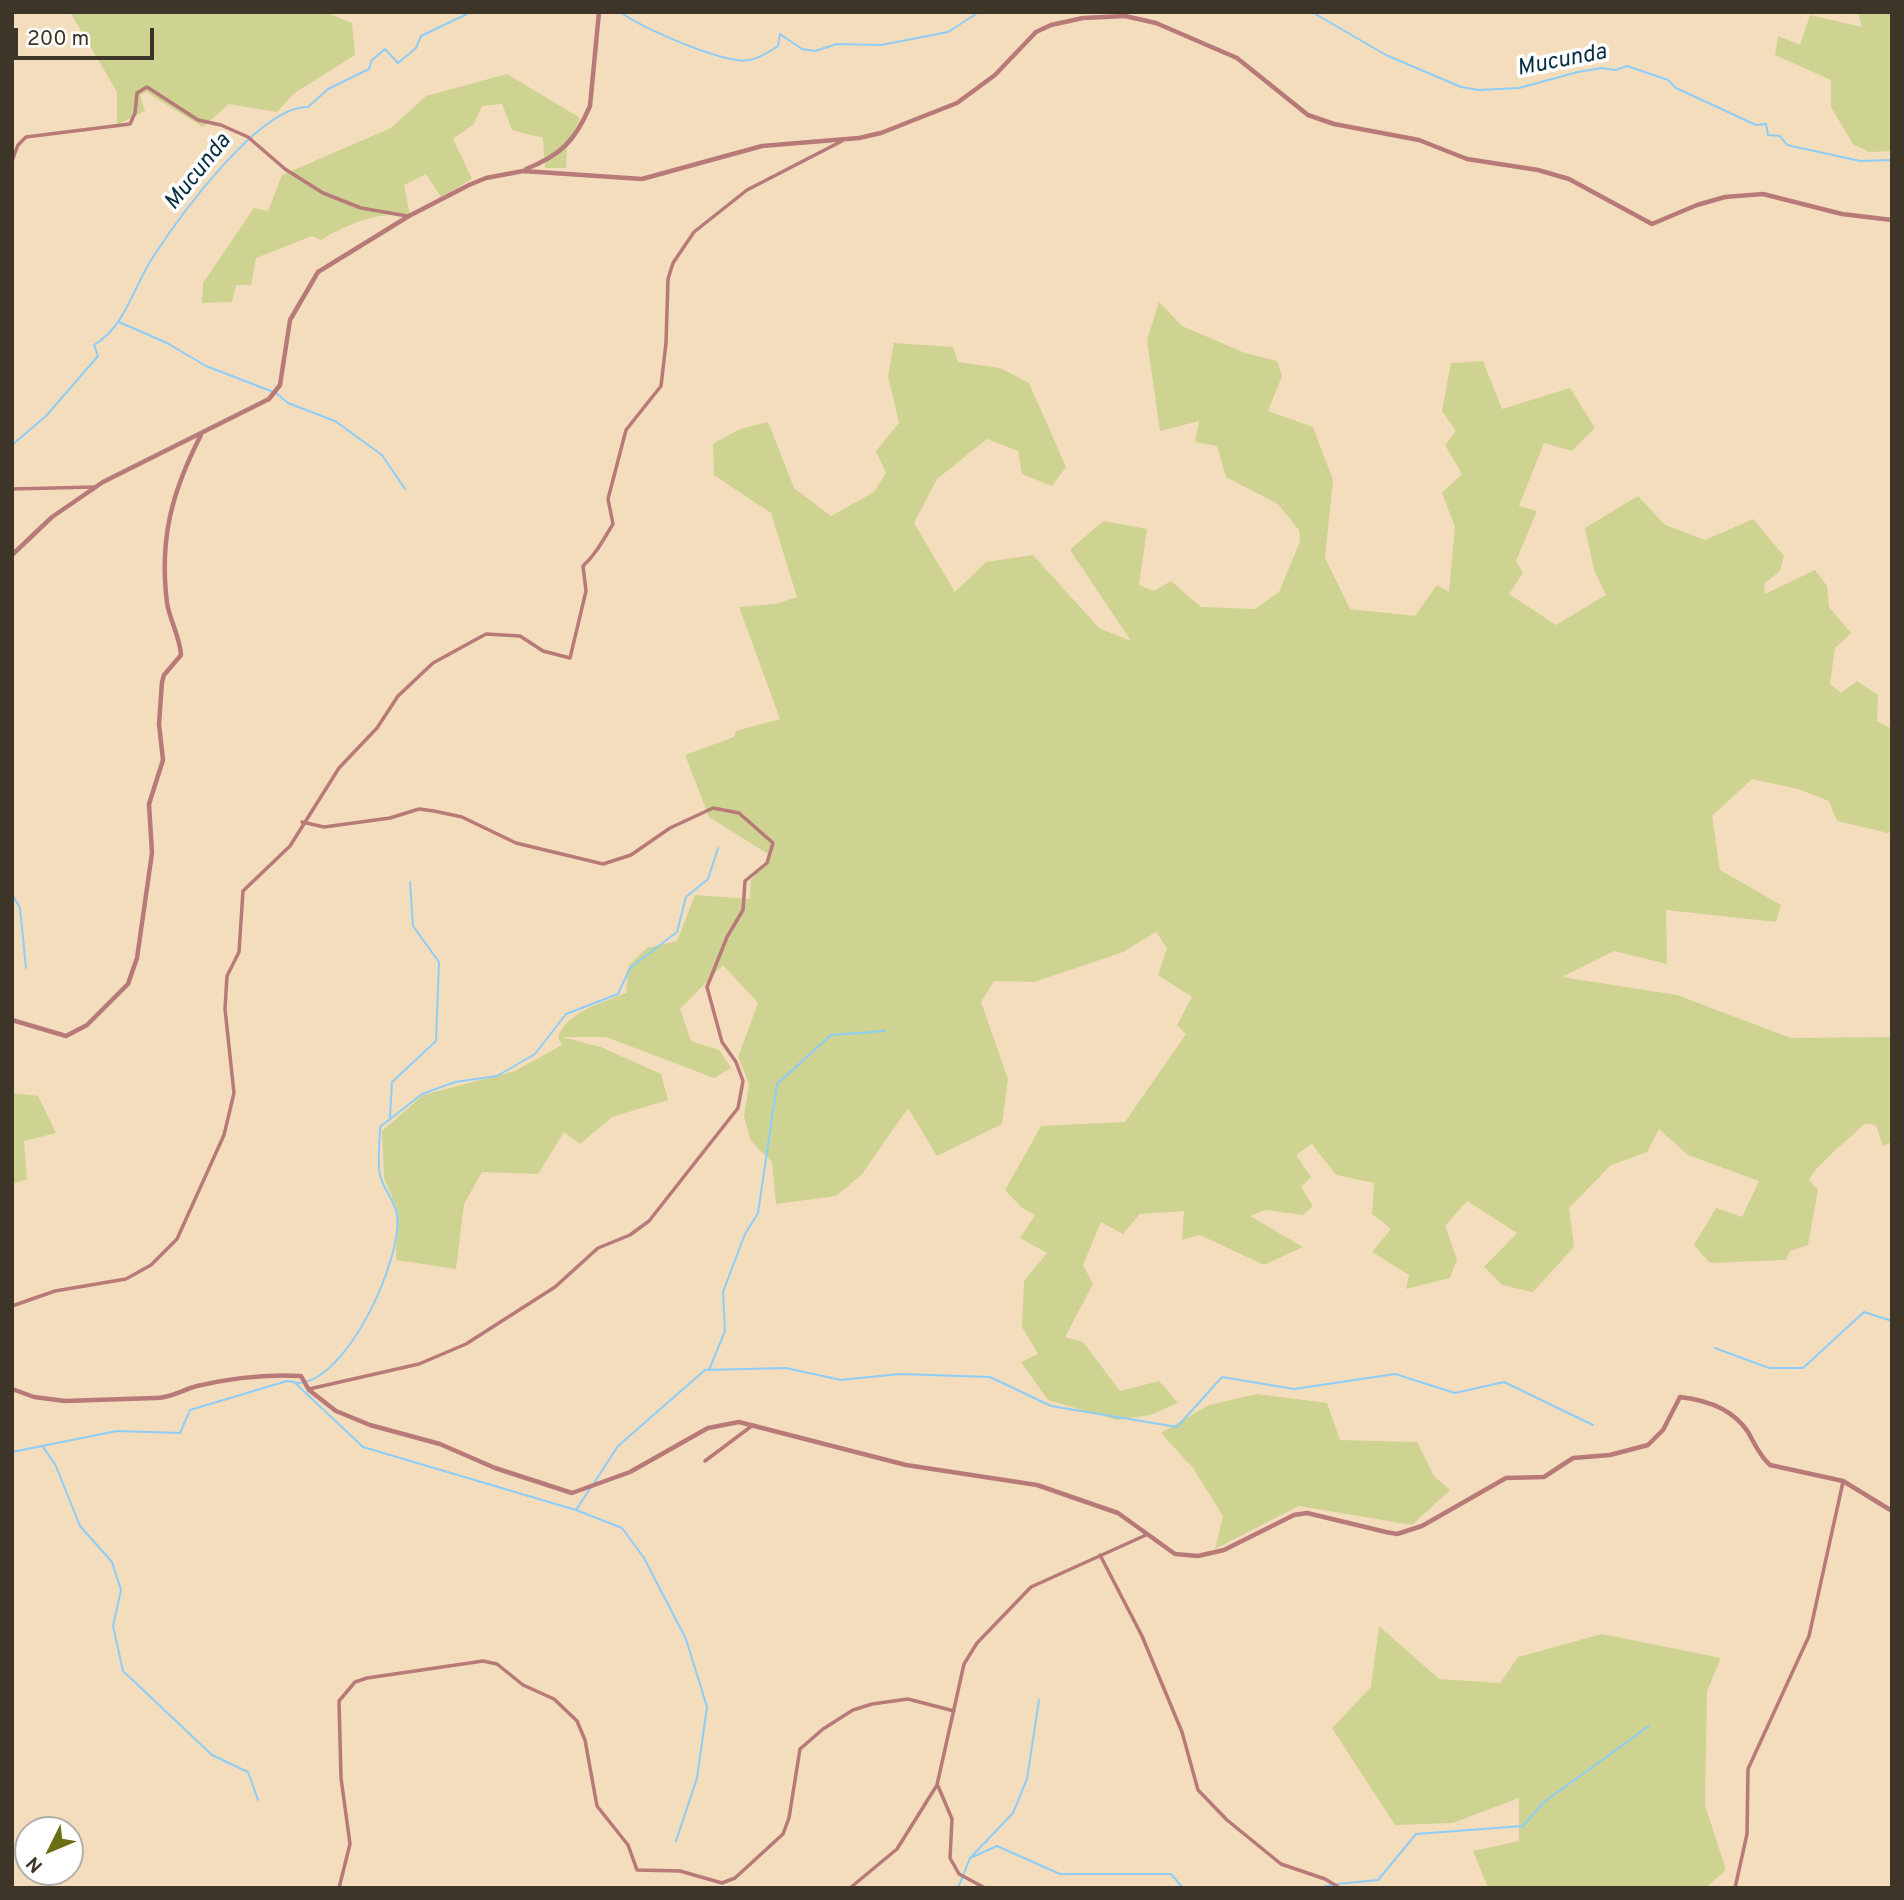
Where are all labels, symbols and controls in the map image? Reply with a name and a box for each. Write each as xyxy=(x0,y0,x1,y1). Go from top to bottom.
scale bar xyxy=(18,14,158,58)
text: 200 m xyxy=(27,26,89,53)
water label: Mucunda xyxy=(1515,40,1609,84)
water label: Mucunda xyxy=(160,129,238,217)
north arrow xyxy=(14,1816,84,1886)
text: N xyxy=(22,1851,49,1877)

